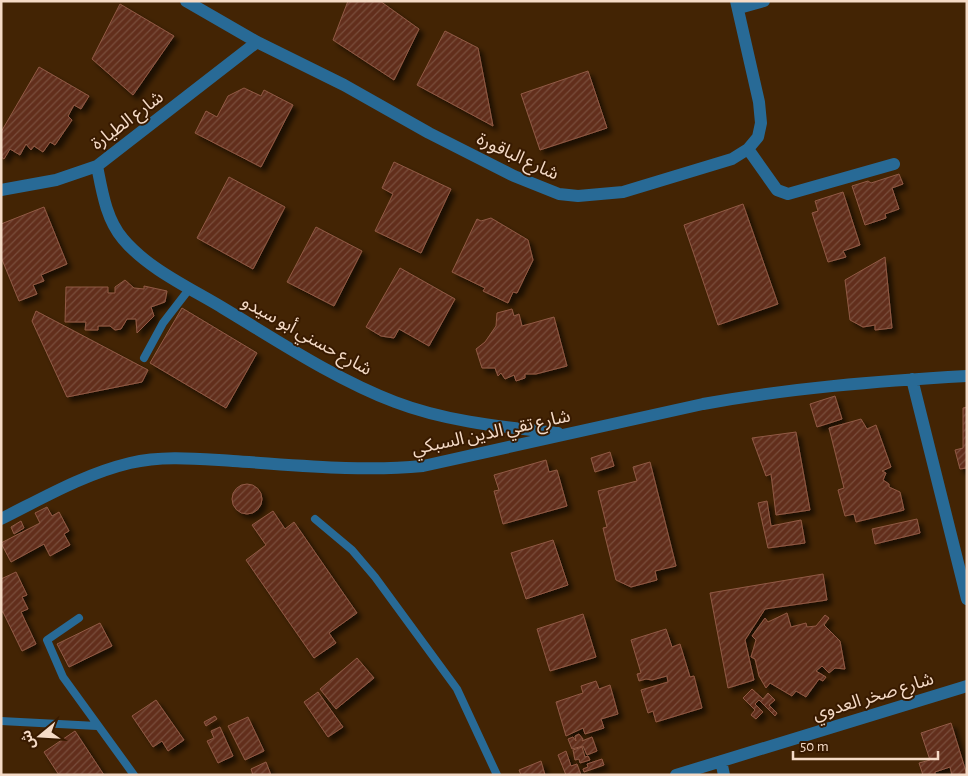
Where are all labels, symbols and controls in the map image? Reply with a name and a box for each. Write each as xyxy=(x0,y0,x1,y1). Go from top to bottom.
street label: شارع الطيارة xyxy=(88,88,169,157)
street label: شارع الباقورة xyxy=(472,130,561,187)
street label: شارع حسني أبو سيدو xyxy=(237,290,376,382)
street label: شارع تقي الدين السبكي xyxy=(410,407,573,462)
street label: شارع صخر العدوي xyxy=(811,670,937,728)
north arrow xyxy=(15,711,65,761)
text: ش xyxy=(19,728,38,751)
scale bar xyxy=(793,728,938,760)
text: 50 m xyxy=(800,739,829,754)

